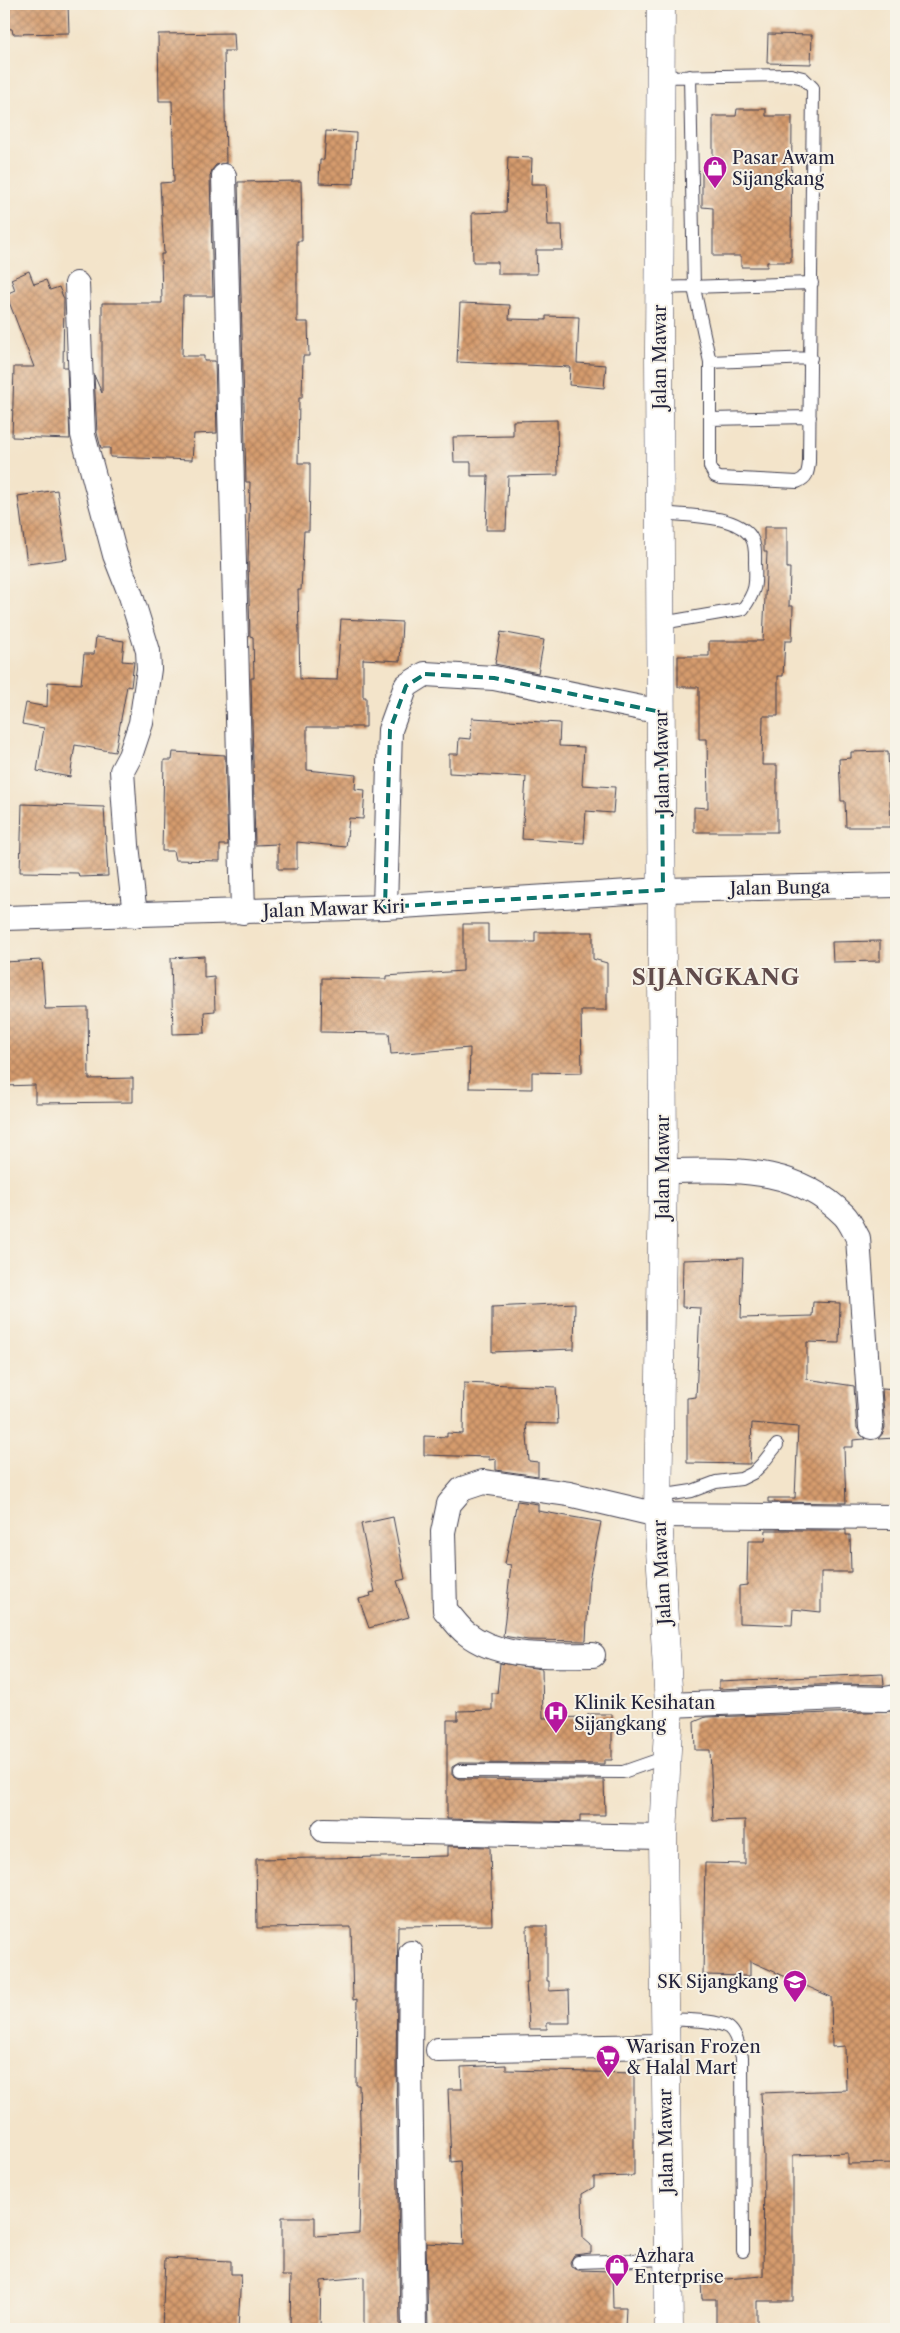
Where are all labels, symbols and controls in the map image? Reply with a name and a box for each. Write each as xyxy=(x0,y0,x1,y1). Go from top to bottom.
place label: Pasar Awam Sijangkang xyxy=(732,147,835,190)
shop icon: Pasar Awam Sijangkang xyxy=(702,155,728,189)
street label: Jalan Mawar xyxy=(649,304,671,413)
street label: Jalan Mawar xyxy=(650,709,674,818)
street label: Jalan Bunga xyxy=(727,876,831,900)
street label: Jalan Mawar Kiri xyxy=(260,896,406,923)
district label: SIJANGKANG xyxy=(632,964,800,991)
street label: Jalan Mawar xyxy=(652,1114,674,1223)
street label: Jalan Mawar xyxy=(648,1519,676,1628)
place label: Klinik Kesihatan Sijangkang xyxy=(574,1692,715,1735)
hospital icon: Klinik Kesihatan Sijangkang xyxy=(543,1700,569,1734)
school or university icon: SK Sijangkang xyxy=(782,1969,808,2003)
place label: SK Sijangkang xyxy=(657,1971,779,1993)
place label: Warisan Frozen & Halal Mart xyxy=(625,2036,761,2079)
supermarket icon: Warisan Frozen & Halal Mart xyxy=(595,2044,621,2078)
street label: Jalan Mawar xyxy=(654,2088,678,2197)
place label: Azhara Enterprise xyxy=(633,2245,724,2288)
shop icon: Azhara Enterprise xyxy=(604,2253,630,2287)

